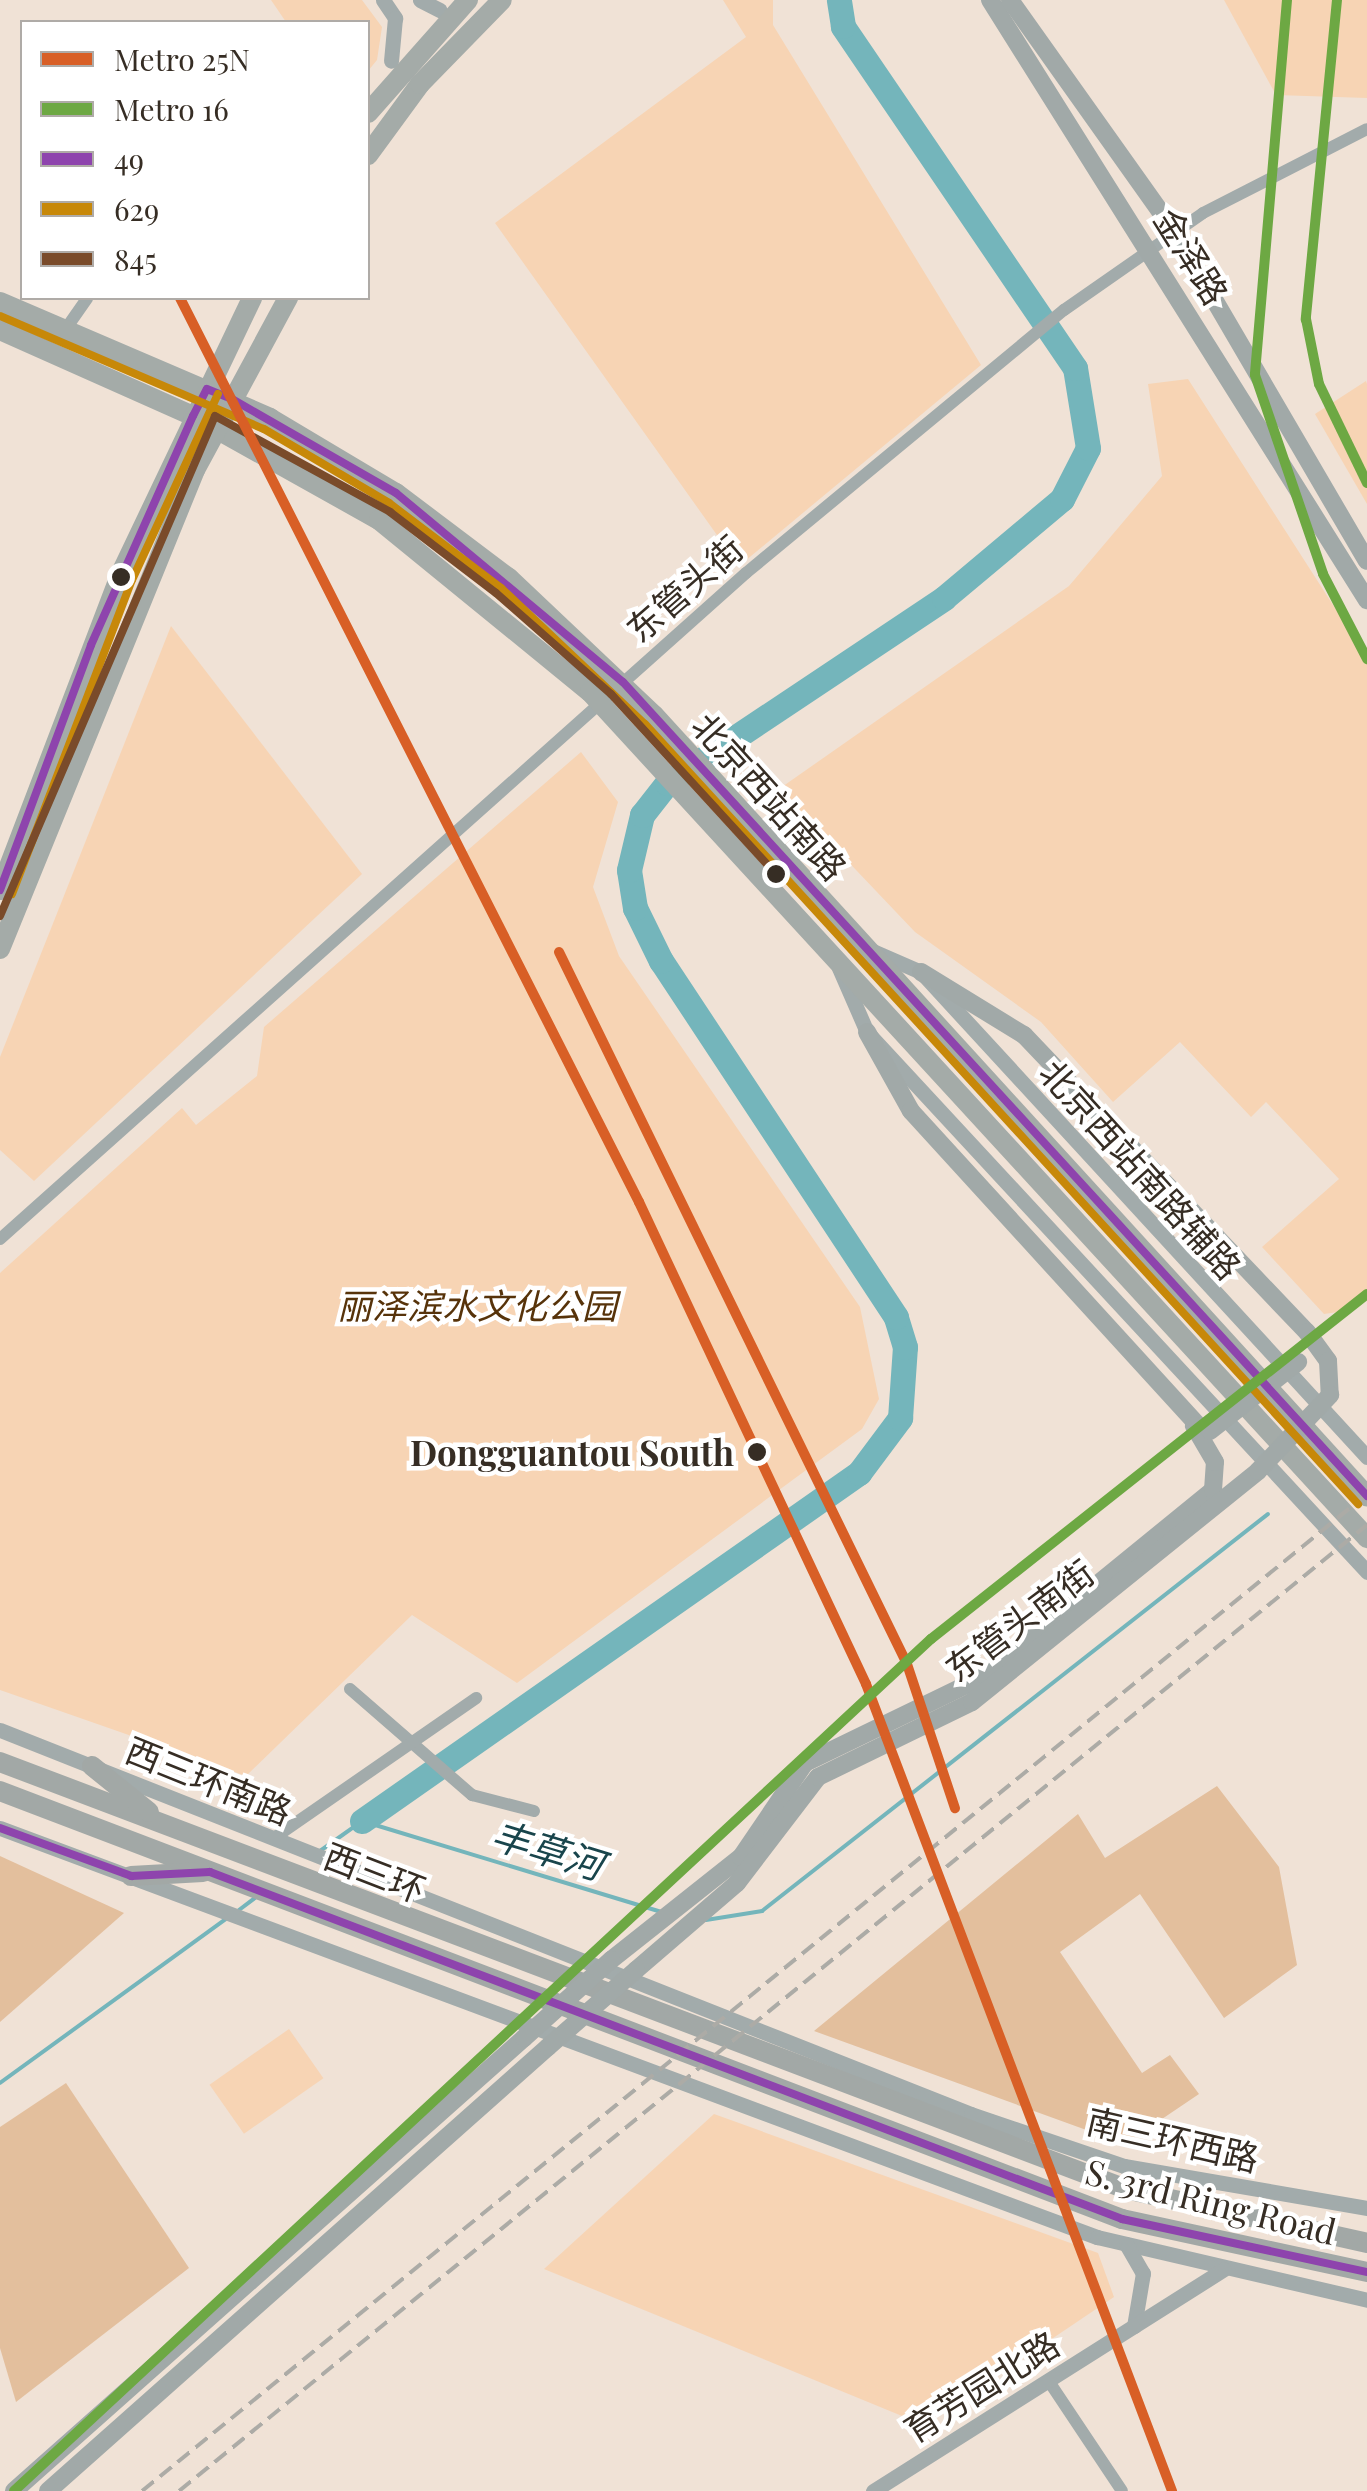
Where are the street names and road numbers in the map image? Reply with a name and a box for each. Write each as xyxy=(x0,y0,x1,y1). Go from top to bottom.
street label: 金泽路 xyxy=(1146,200,1238,312)
street label: 东管头街 xyxy=(617,526,751,650)
street label: 北京西站南路 xyxy=(684,704,856,888)
street label: 北京西站南路辅路 xyxy=(1032,1051,1250,1287)
street label: 东管头南街 xyxy=(936,1551,1102,1689)
street label: 西三环南路 xyxy=(120,1728,298,1832)
street label: 西三环 xyxy=(318,1834,432,1910)
street label: 南三环西路 xyxy=(1083,2099,1263,2179)
street label: S. 3rd Ring Road xyxy=(1082,2150,1340,2252)
street label: 育芳园北路 xyxy=(896,2322,1066,2450)

